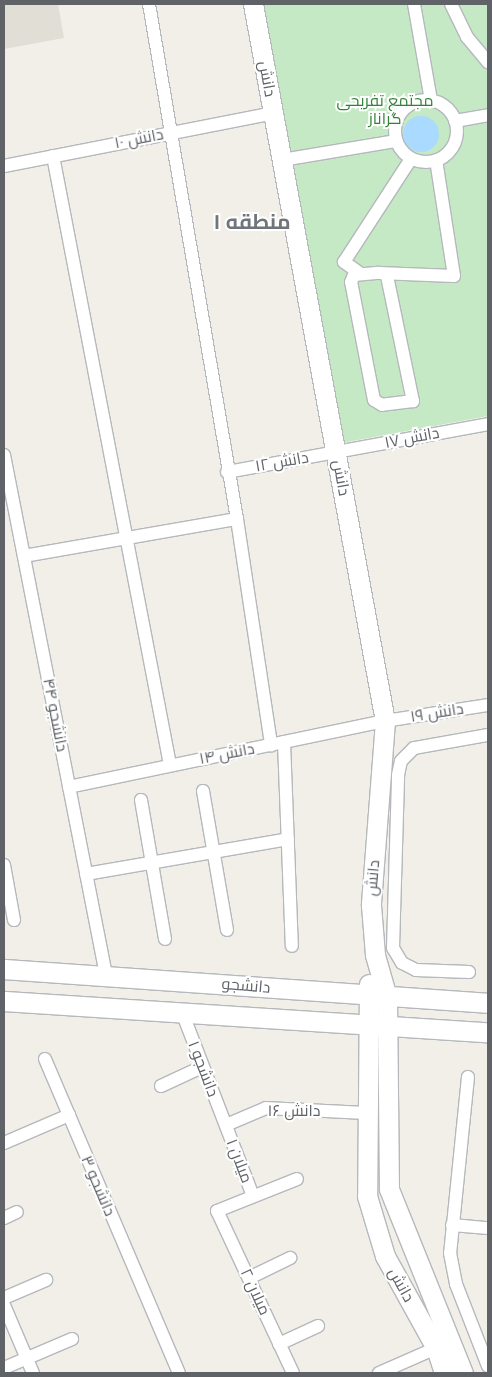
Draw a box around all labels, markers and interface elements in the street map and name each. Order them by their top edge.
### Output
street label: دانش [254,59,280,99]
park label: مجتمع تفریحی گراناز [336,91,434,129]
street label: دانش ۱۰ [113,125,165,153]
district label: منطقه ۱ [213,209,291,235]
street label: دانش ۱۷ [383,423,441,453]
street label: دانش ۱۲ [254,448,310,476]
street label: دانش [328,458,354,498]
street label: دانشجو ۴۴ [38,677,72,753]
street label: دانش ۱۹ [409,699,465,727]
street label: دانش ۱۴ [198,739,256,769]
street label: دانش [362,859,384,897]
street label: دانشجو [221,974,271,998]
street label: دانشجو ۱ [184,1038,222,1100]
street label: دانش ۱۶ [267,1101,321,1121]
street label: میلان ۱ [222,1136,256,1186]
street label: دانشجو ۳ [77,1153,119,1219]
street label: دانش [384,1264,418,1306]
street label: میلان ۲ [236,1266,274,1318]

